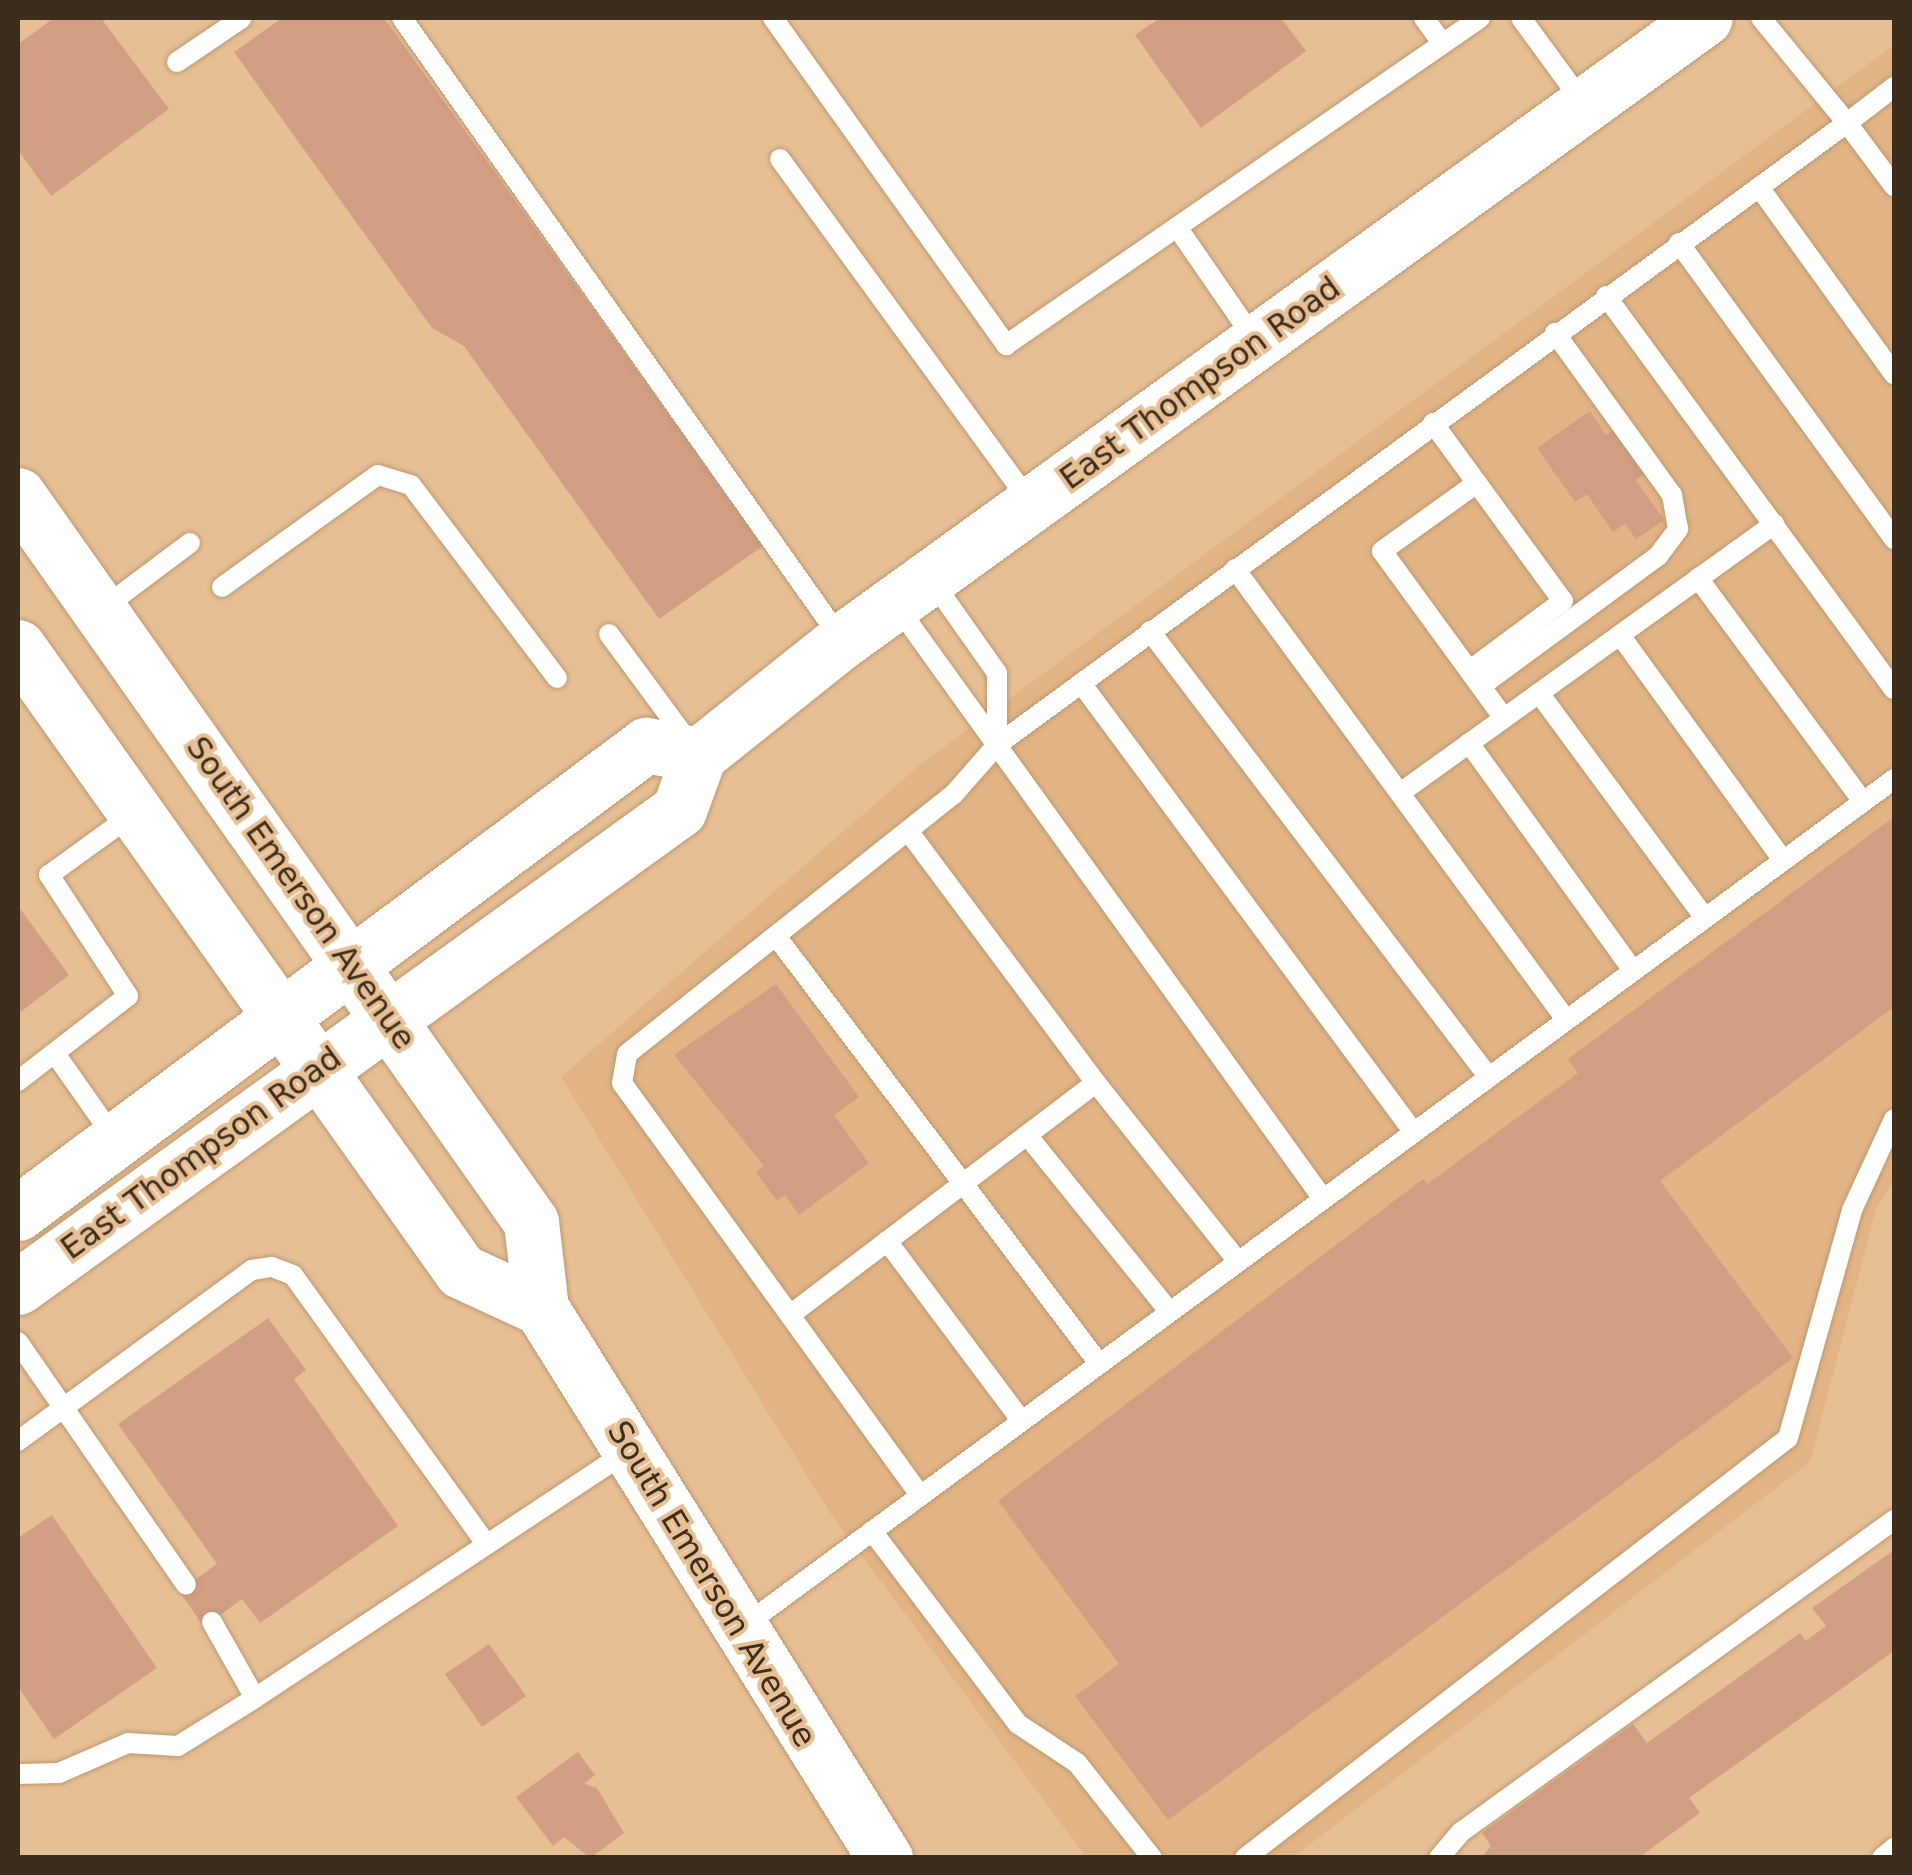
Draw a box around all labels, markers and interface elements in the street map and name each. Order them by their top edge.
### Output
street label: East Thompson Road [1052,268,1348,498]
street label: South Emerson Avenue [178,729,424,1057]
street label: East Thompson Road [53,1038,349,1268]
street label: South Emerson Avenue [599,1414,825,1754]

